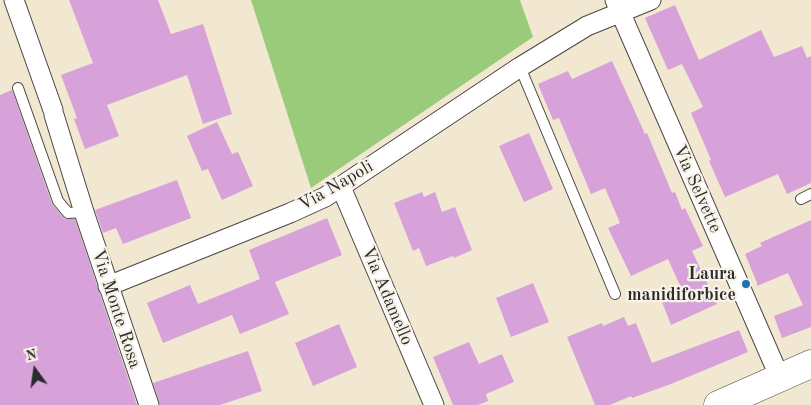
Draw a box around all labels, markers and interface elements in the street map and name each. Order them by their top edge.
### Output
street label: Via Selvette [668,142,726,236]
street label: Via Napoli [295,156,377,216]
street label: Via Adamello [357,243,417,349]
street label: Via Monte Rosa [87,247,145,371]
place label: Laura manidiforbice [627,263,736,306]
marker: Laura manidiforbice [740,278,752,290]
north arrow [10,345,60,395]
text: N [24,347,38,364]

